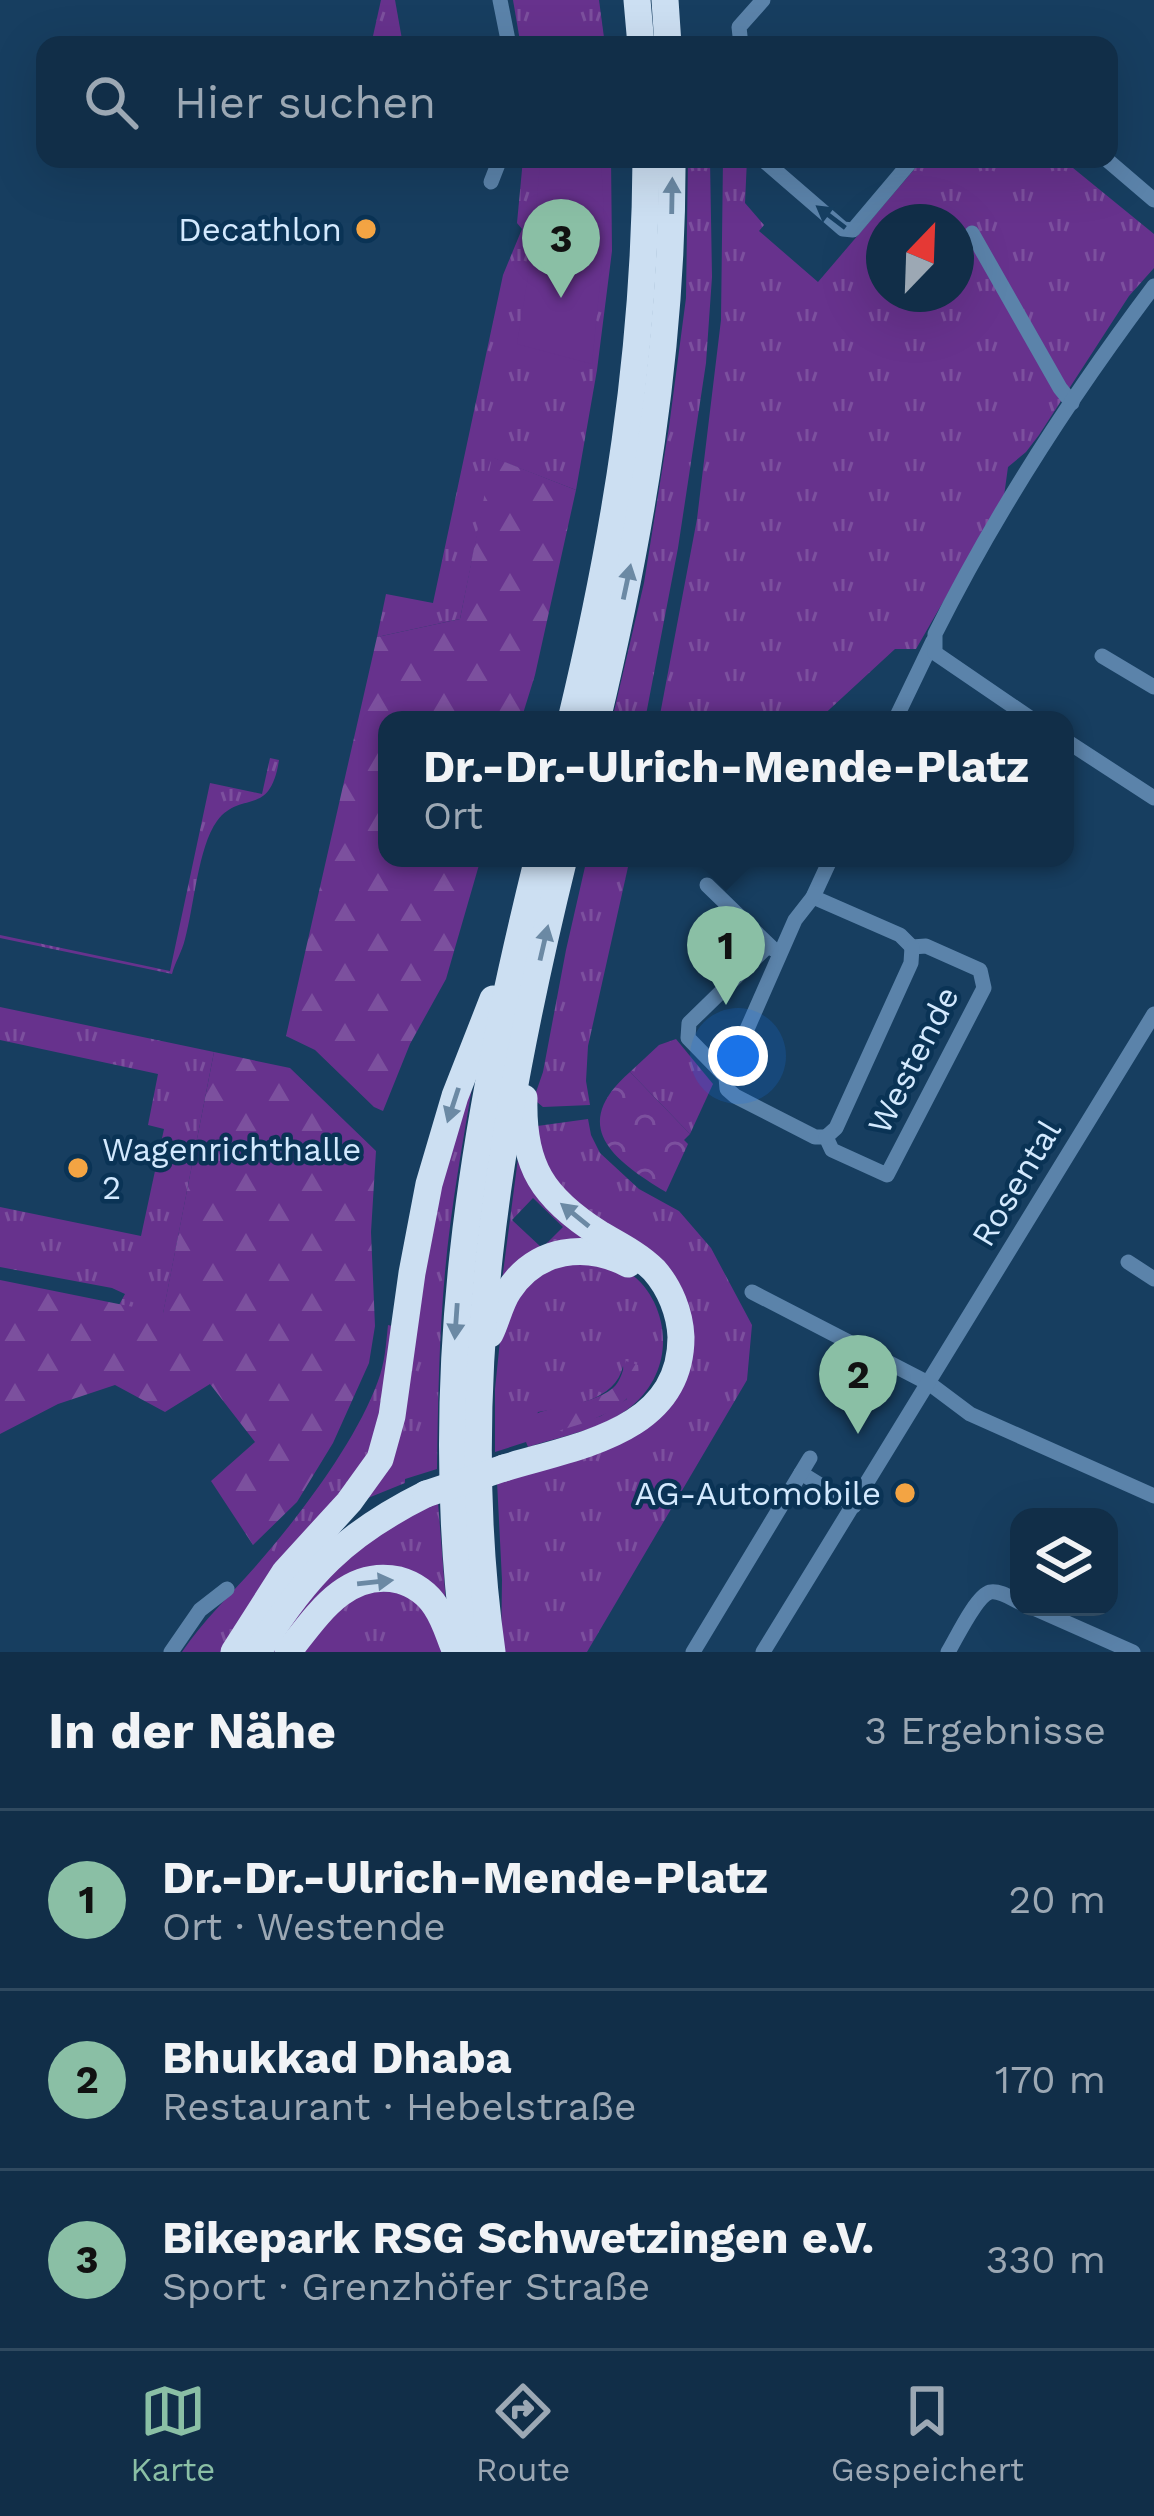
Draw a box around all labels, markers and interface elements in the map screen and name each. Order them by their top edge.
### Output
search box [36,36,1118,168]
icon: search [78,69,144,135]
text: Hier suchen [174,76,436,129]
one-way arrow [662,176,681,214]
pin: 3 [522,199,600,298]
north arrow [866,204,974,312]
one-way arrow [815,206,846,230]
place label: Decathlon [178,210,342,249]
marker: Decathlon [353,216,379,242]
one-way arrow [619,563,638,601]
popup [378,711,1074,867]
text: Dr.-Dr.-Ulrich-Mende-Platz [423,740,1029,793]
text: Ort [423,793,483,838]
pin: 1 [687,906,765,1005]
one-way arrow [536,923,555,961]
street label: Westende [859,980,967,1140]
your location [708,1026,768,1086]
one-way arrow [443,1087,461,1123]
street label: Rosental [963,1113,1069,1253]
place label: Wagenrichthalle 2 [102,1130,361,1207]
marker: Wagenrichthalle 2 [65,1155,91,1181]
one-way arrow [559,1203,590,1228]
one-way arrow [446,1303,465,1340]
pin: 2 [819,1335,897,1434]
place label: AG-Automobile [635,1474,881,1513]
marker: AG-Automobile [892,1480,918,1506]
map controls [1010,1508,1118,1616]
button: layers [1010,1508,1118,1616]
one-way arrow [356,1572,394,1591]
text: In der Nähe [48,1701,336,1760]
text: 3 Ergebnisse [864,1708,1106,1753]
text: Dr.-Dr.-Ulrich-Mende-Platz [162,1851,768,1904]
text: 1 [79,1877,95,1922]
text: 20 m [1009,1877,1106,1922]
text: Ort · Westende [162,1904,446,1949]
text: Bhukkad Dhaba [162,2031,512,2084]
text: 2 [75,2057,99,2102]
text: 170 m [995,2057,1106,2102]
text: Restaurant · Hebelstraße [162,2084,636,2129]
text: Bikepark RSG Schwetzingen e.V. [162,2211,874,2264]
text: 3 [75,2237,99,2282]
text: 330 m [986,2237,1106,2282]
text: Sport · Grenzhöfer Straße [162,2264,650,2309]
tab: Karte [130,2378,215,2489]
tab: Route [476,2378,570,2489]
tab: Gespeichert [831,2378,1024,2489]

